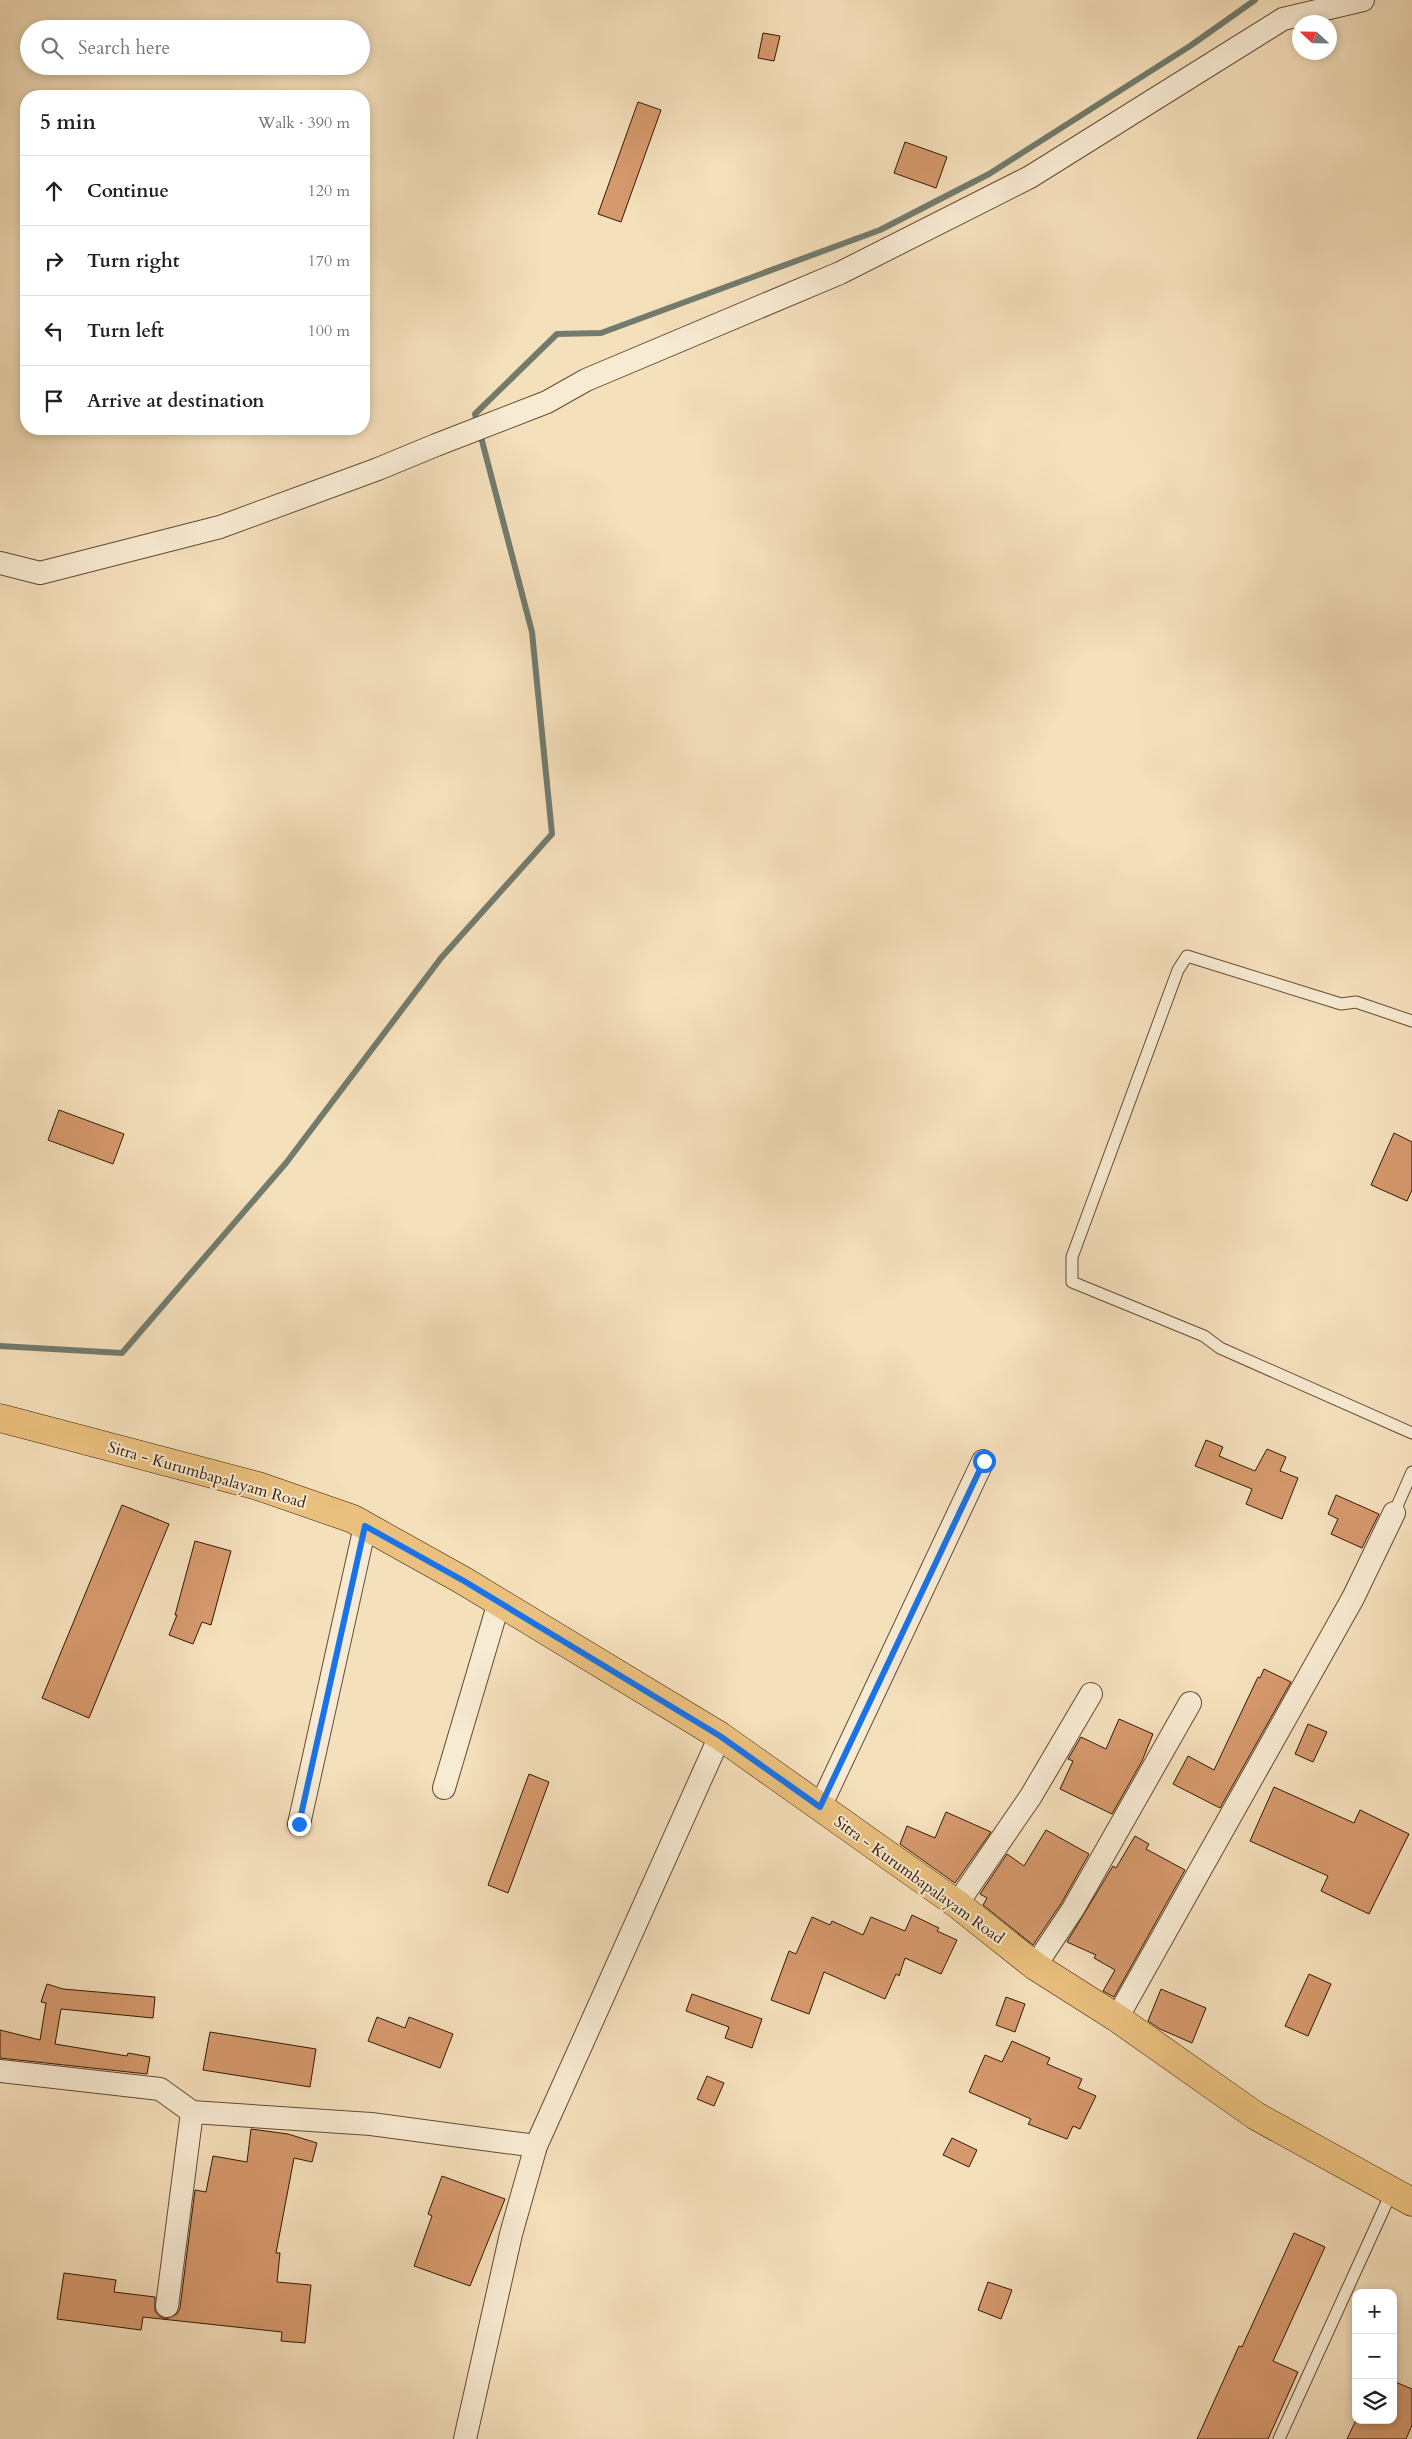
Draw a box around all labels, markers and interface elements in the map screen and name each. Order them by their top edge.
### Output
north arrow [1292,15,1337,60]
search box [20,20,370,75]
icon: search [38,34,66,62]
text: Search here [78,35,170,61]
text: 5 min [40,108,96,137]
text: Walk · 390 m [258,112,350,134]
icon: ahead [40,177,68,205]
text: Continue [87,178,169,204]
text: 120 m [308,180,350,202]
icon: right [40,247,68,275]
text: Turn right [87,248,179,274]
text: 170 m [308,250,350,272]
icon: left [40,317,68,345]
text: Turn left [87,318,164,344]
text: 100 m [308,320,350,342]
icon: arrive [40,387,68,415]
text: Arrive at destination [87,388,264,414]
street label: Sitra - Kurumbapalayam Road [105,1436,309,1514]
route start [973,1450,996,1473]
street label: Sitra - Kurumbapalayam Road [830,1811,1009,1949]
route end [288,1813,311,1836]
map controls [1352,2289,1397,2424]
button: + [1352,2289,1397,2334]
button: − [1352,2334,1397,2379]
button: layers [1352,2379,1397,2424]

